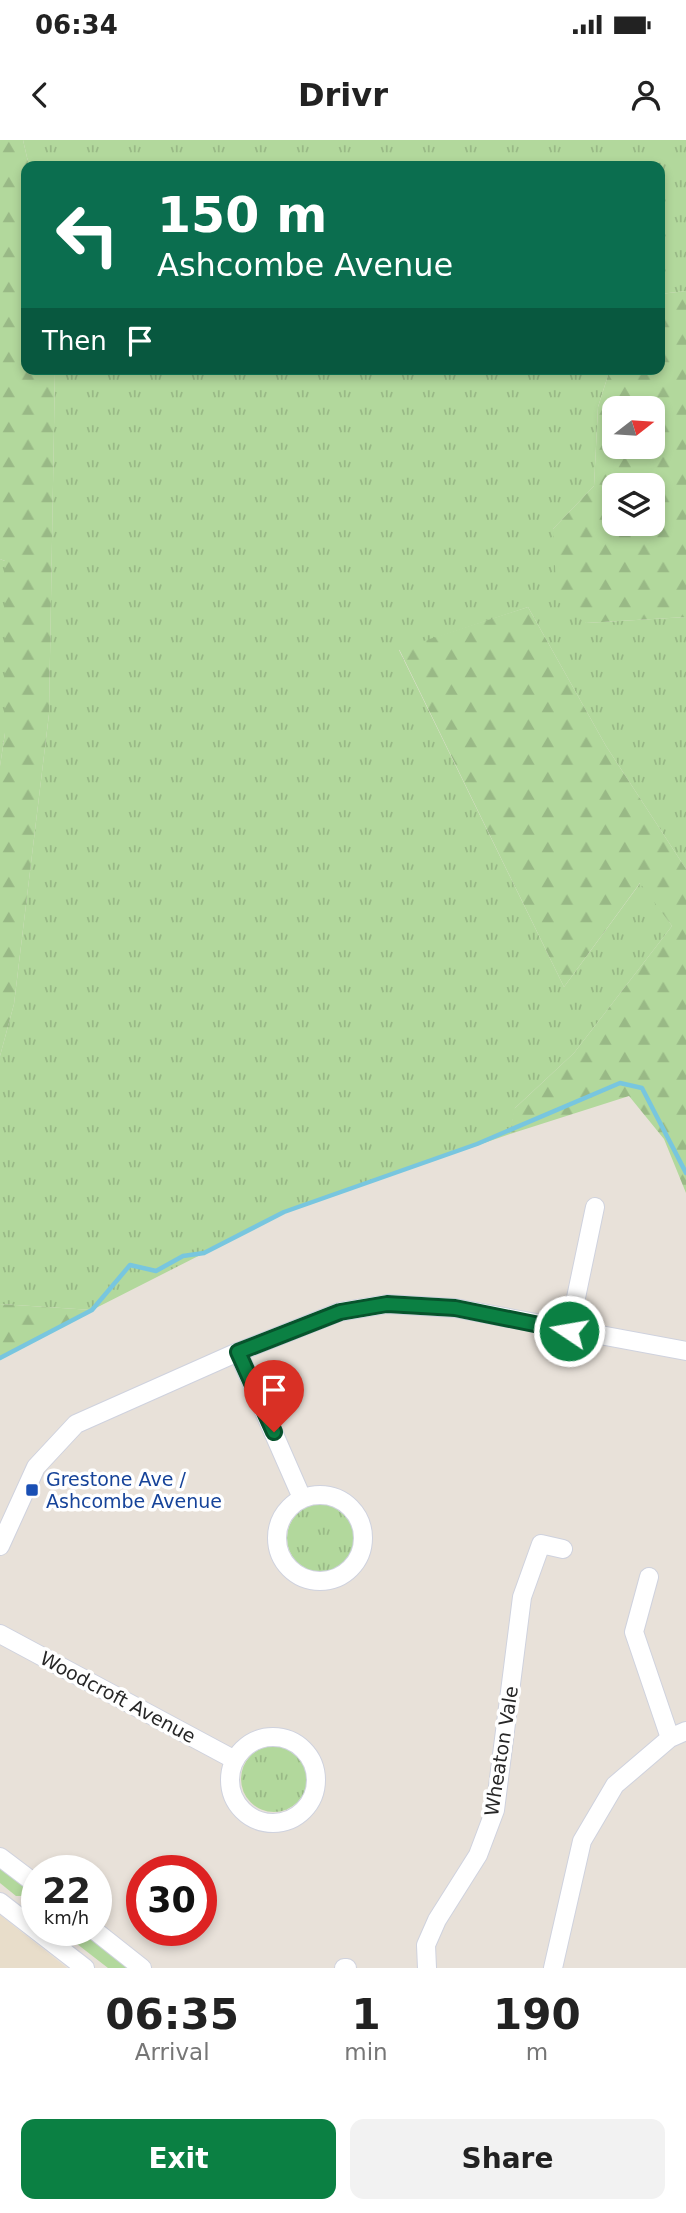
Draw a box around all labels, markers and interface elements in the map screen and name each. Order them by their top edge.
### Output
text: 06:34 [35,10,118,40]
icon: back [21,76,59,114]
text: Drivr [298,76,388,114]
icon: person [627,76,665,114]
text: 150 m [157,187,327,244]
icon: left [42,189,133,280]
text: Ashcombe Avenue [157,246,453,284]
icon: arrive [121,322,159,360]
text: Then [42,326,107,356]
north arrow [602,396,665,458]
map controls [602,396,665,536]
button: layers [602,473,665,536]
position arrow [532,1294,606,1368]
pin [244,1360,304,1432]
icon: arrive [255,1371,293,1409]
place label: Grestone Ave / Ashcombe Avenue [46,1468,222,1512]
marker: Grestone Ave / Ashcombe Avenue [24,1482,40,1498]
street label: Woodcroft Avenue [37,1647,199,1747]
street label: Wheaton Vale [480,1684,522,1818]
speed limit sign: 30 [126,1855,217,1946]
text: 22 [42,1871,91,1911]
text: km/h [44,1907,89,1928]
text: 06:35 [105,1990,239,2039]
text: 1 [351,1990,381,2039]
text: 190 [493,1990,581,2039]
text: Arrival [135,2039,210,2065]
text: min [344,2039,388,2065]
text: m [526,2039,548,2065]
button: Exit [21,2119,336,2199]
button: Share [350,2119,665,2199]

